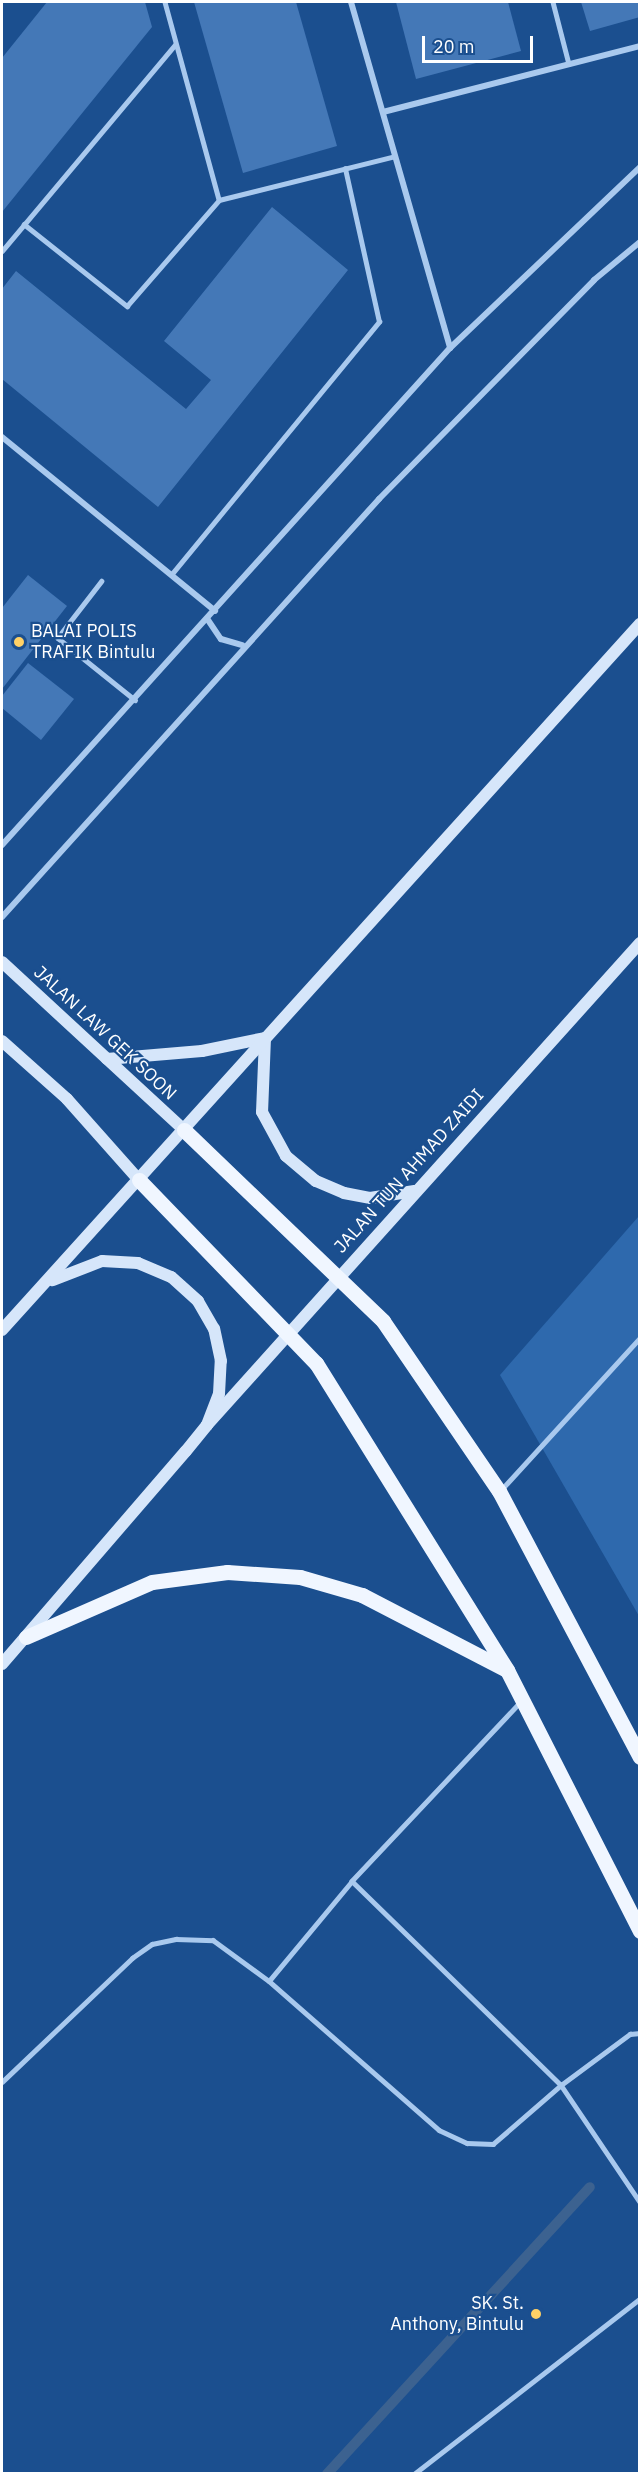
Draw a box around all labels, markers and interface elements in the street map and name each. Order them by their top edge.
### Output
scale bar [425,24,536,62]
text: 20 m [433,35,475,58]
place label: BALAI POLIS TRAFIK Bintulu [31,621,155,664]
marker: BALAI POLIS TRAFIK Bintulu [12,635,26,649]
street label: JALAN LAW GEK SOON [29,961,181,1105]
street label: JALAN TUN AHMAD ZAIDI [330,1085,488,1257]
place label: SK. St. Anthony, Bintulu [390,2293,524,2336]
marker: SK. St. Anthony, Bintulu [529,2307,543,2321]

